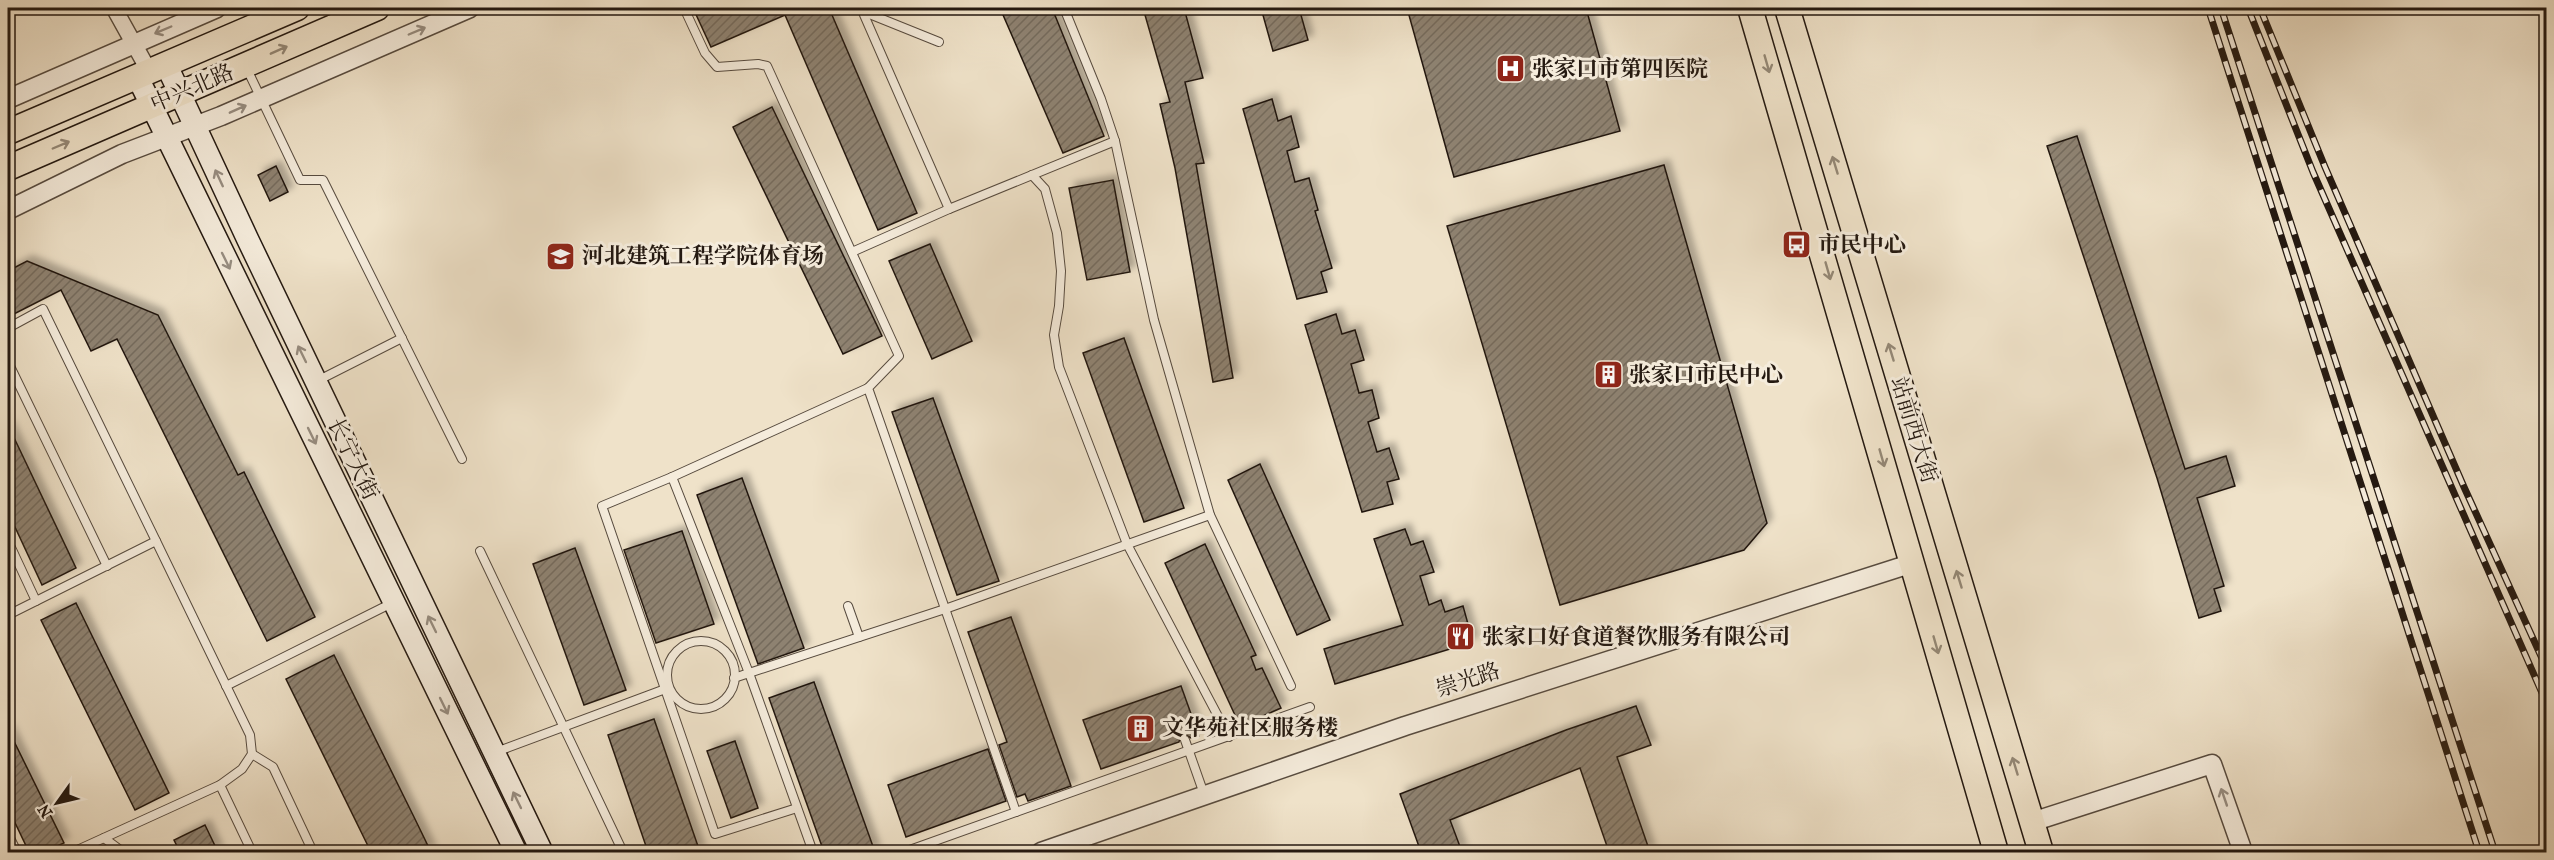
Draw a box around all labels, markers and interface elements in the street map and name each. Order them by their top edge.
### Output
one-way arrow [154,25,173,36]
one-way arrow [407,25,426,36]
one-way arrow [269,44,287,55]
hospital icon: 张家口市第四医院 [1495,53,1527,85]
one-way arrow [1762,54,1773,73]
place label: 张家口市第四医院 [1532,56,1708,82]
street label: 中兴北路 [146,59,238,117]
one-way arrow [229,103,247,114]
one-way arrow [52,138,70,150]
one-way arrow [1829,156,1840,175]
one-way arrow [212,169,224,187]
bus stop icon: 市民中心 [1781,229,1813,261]
place label: 市民中心 [1818,232,1906,258]
school or university icon: 河北建筑工程学院体育场 [545,240,577,272]
place label: 河北建筑工程学院体育场 [582,243,824,269]
one-way arrow [221,252,232,270]
one-way arrow [1823,261,1834,280]
one-way arrow [1885,343,1896,362]
one-way arrow [296,345,308,363]
building icon: 张家口市民中心 [1592,359,1624,391]
place label: 张家口市民中心 [1629,362,1783,388]
street label: 站前西大街 [1885,374,1943,486]
street label: 长宁大街 [322,414,384,504]
one-way arrow [306,427,318,445]
one-way arrow [1877,448,1888,467]
one-way arrow [1953,570,1964,589]
one-way arrow [426,616,438,634]
restaurant icon: 张家口好食道餐饮服务有限公司 [1445,621,1477,653]
place label: 张家口好食道餐饮服务有限公司 [1482,624,1790,650]
one-way arrow [1931,636,1943,655]
street label: 崇光路 [1433,657,1503,703]
one-way arrow [438,696,450,714]
building icon: 文华苑社区服务楼 [1125,712,1157,744]
place label: 文华苑社区服务楼 [1162,715,1338,741]
one-way arrow [2009,757,2020,776]
north arrow [27,773,87,833]
one-way arrow [2218,788,2229,807]
one-way arrow [510,791,522,809]
text: N [33,800,56,821]

